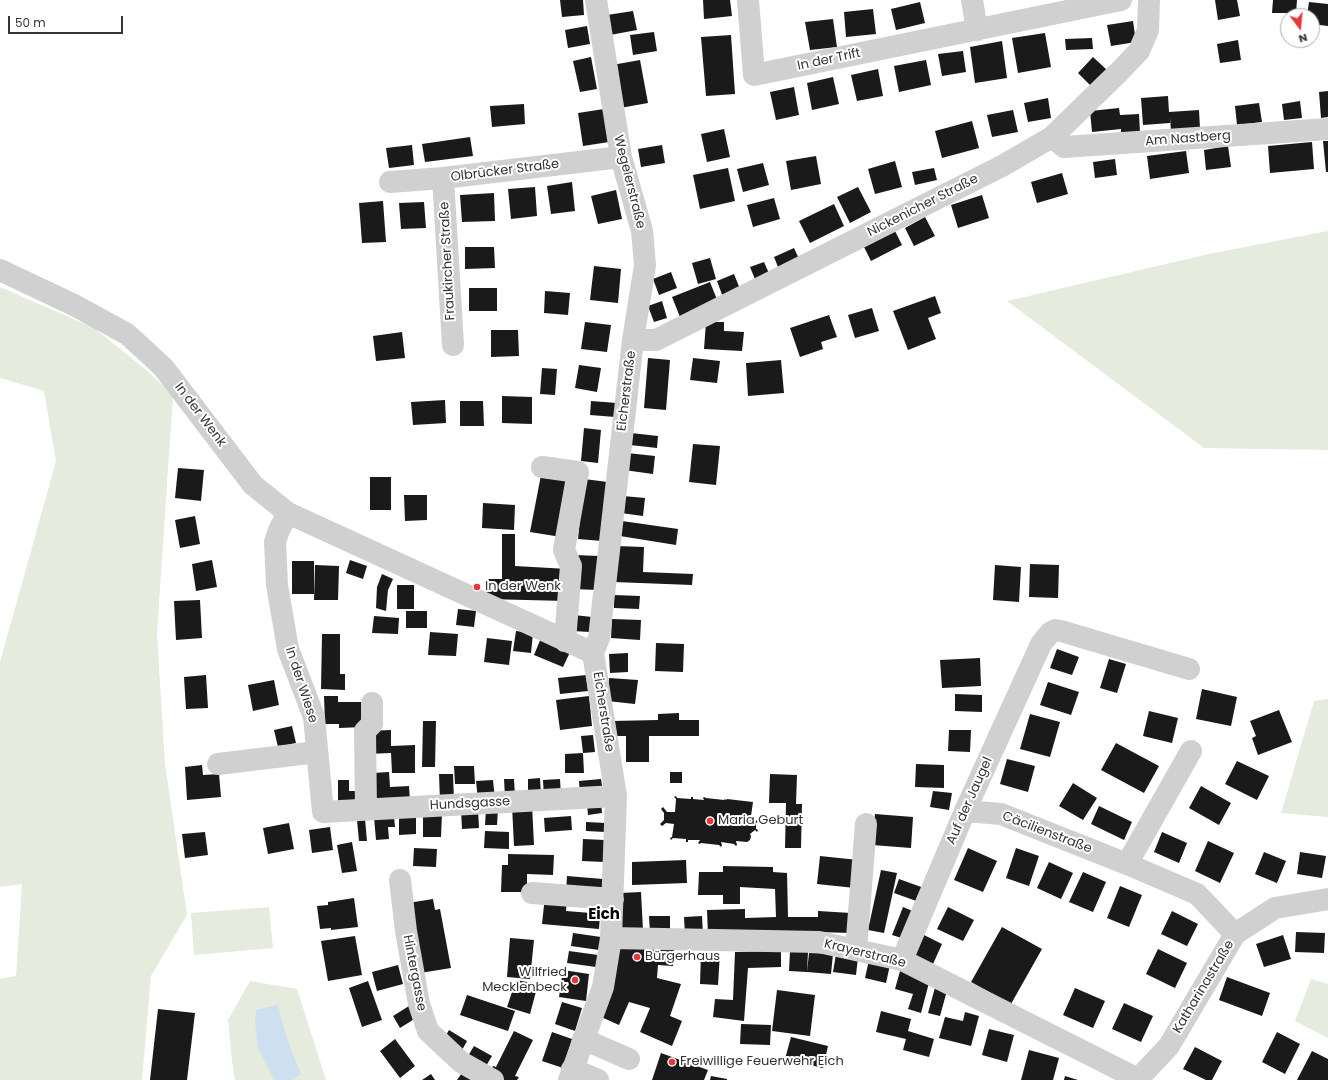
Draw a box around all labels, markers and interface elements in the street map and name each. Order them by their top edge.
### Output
scale bar [10,8,125,34]
north arrow [1280,8,1320,48]
text: 50 m [15,14,46,31]
text: N [1297,30,1309,47]
street label: In der Trift [796,46,862,74]
street label: Am Nastberg [1145,128,1231,150]
street label: Wegelerstraße [610,134,648,230]
street label: Olbrücker Straße [450,157,560,185]
street label: Nickenicher Straße [865,171,981,241]
street label: Fraukircher Straße [437,201,459,321]
street label: Eicherstraße [614,350,640,432]
street label: In der Wenk [171,380,229,450]
place label: In der Wenk [485,579,561,595]
marker: In der Wenk [472,582,482,592]
street label: In der Wiese [281,645,321,725]
street label: Eicherstraße [589,671,617,753]
street label: Auf der Jaugel [944,755,996,847]
street label: Hundsgasse [429,794,511,814]
street label: Cäcilienstraße [1000,809,1094,857]
place label: Maria Geburt [718,813,803,829]
marker: Maria Geburt [705,816,715,826]
district label: Eich [588,906,620,924]
street label: Hintergasse [399,934,429,1012]
street label: Krayerstraße [822,936,908,972]
street label: Katharinastraße [1170,938,1238,1036]
place label: Bürgerhaus [645,949,720,965]
marker: Bürgerhaus [632,952,642,962]
place label: Wilfried Mecklenbeck [482,965,567,996]
marker: Wilfried Mecklenbeck [570,975,580,985]
place label: Freiwillige Feuerwehr Eich [680,1054,844,1070]
marker: Freiwillige Feuerwehr Eich [667,1057,677,1067]

